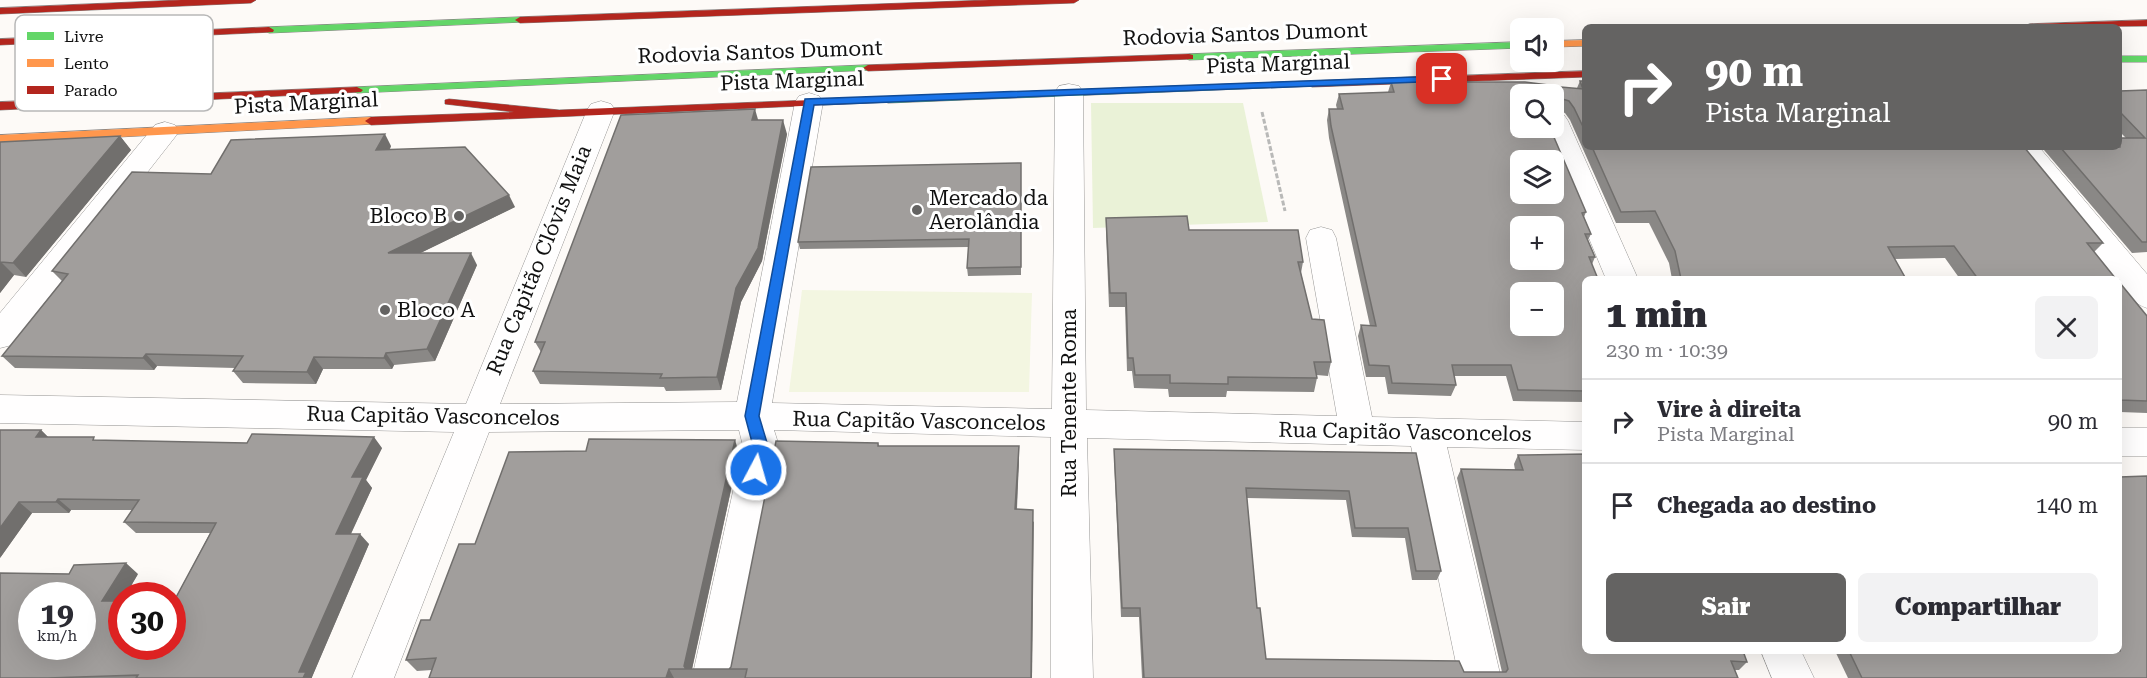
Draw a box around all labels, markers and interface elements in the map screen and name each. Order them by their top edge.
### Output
legend [15,15,213,111]
street label: Rodovia Santos Dumont [1122,18,1368,50]
map controls [1510,18,1564,336]
button: sound [1510,18,1564,72]
text: Livre [64,27,104,46]
street label: Rodovia Santos Dumont [637,36,883,68]
text: 90 m [1705,47,1803,96]
icon: right [1606,48,1684,126]
street label: Pista Marginal [1205,49,1351,79]
pin [1416,53,1467,104]
text: Lento [64,54,109,73]
icon: arrive [1425,62,1458,95]
street label: Pista Marginal [719,66,865,96]
text: Parado [64,81,118,100]
button: search [1510,84,1564,138]
street label: Pista Marginal [233,87,379,119]
text: Pista Marginal [1705,97,1891,129]
street label: Rua Capitão Clóvis Maia [482,141,596,378]
button: layers [1510,150,1564,204]
place label: Mercado da Aerolândia [929,186,1049,234]
marker: Mercado da Aerolândia [910,203,924,217]
place label: Bloco B [370,204,447,228]
marker: Bloco B [452,209,466,223]
button: + [1510,216,1564,270]
button: − [1510,282,1564,336]
text: 1 min [1606,294,1707,336]
button: close [2035,296,2098,359]
place label: Bloco A [397,298,475,322]
marker: Bloco A [378,303,392,317]
street label: Rua Tenente Roma [1057,308,1081,497]
text: 230 m · 10:39 [1606,338,1728,362]
text: Vire à direita [1657,397,1801,422]
street label: Rua Capitão Vasconcelos [306,402,560,430]
icon: right [1606,405,1639,438]
street label: Rua Capitão Vasconcelos [792,407,1046,435]
text: 90 m [2048,409,2098,434]
street label: Rua Capitão Vasconcelos [1278,418,1532,446]
text: Pista Marginal [1657,422,1794,446]
position arrow [724,438,788,502]
icon: arrive [1606,489,1639,522]
text: Chegada ao destino [1657,493,1876,518]
text: 140 m [2035,493,2098,518]
button: Sair [1606,573,1846,642]
button: Compartilhar [1858,573,2098,642]
speed limit sign: 30 [108,582,186,660]
text: 19 [40,596,74,631]
text: km/h [37,627,77,645]

